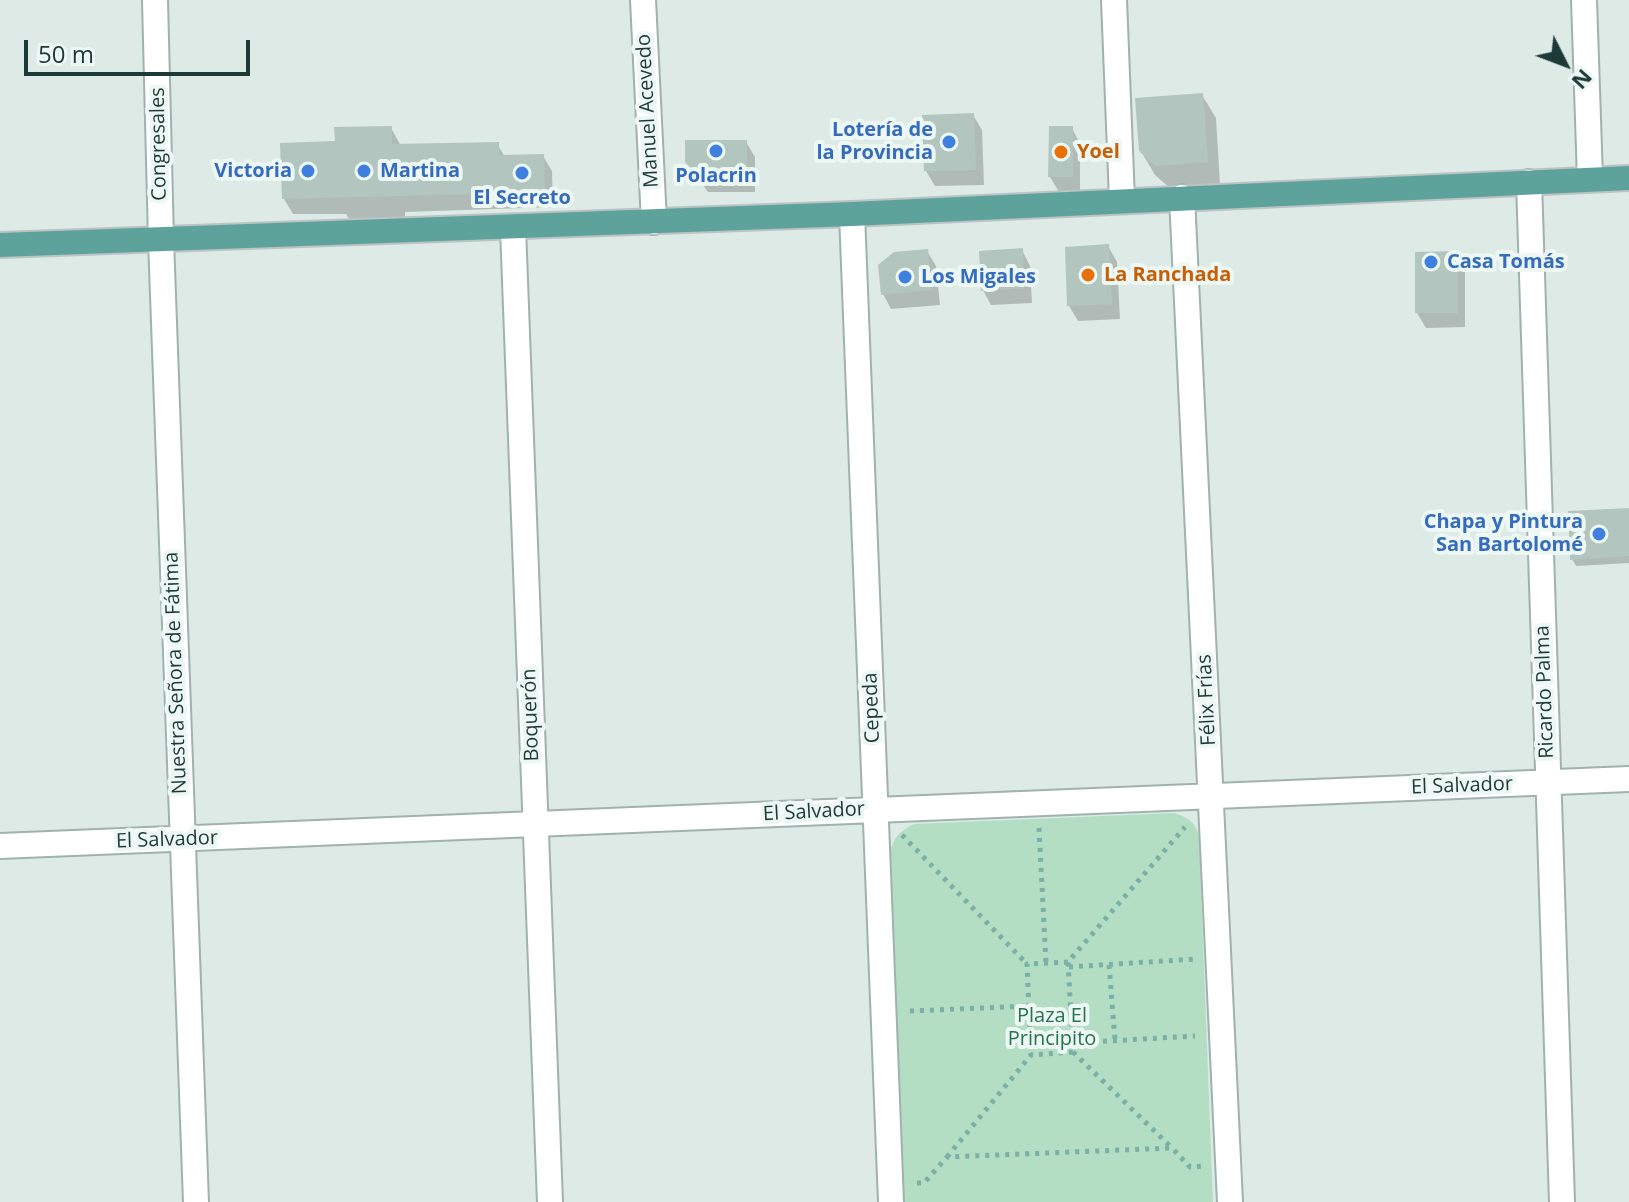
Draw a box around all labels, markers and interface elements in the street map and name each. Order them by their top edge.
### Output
scale bar [28,24,254,74]
north arrow [1525,24,1605,104]
street label: Manuel Acevedo [632,33,664,189]
text: 50 m [38,37,94,70]
text: N [1566,63,1600,97]
street label: Congresales [146,87,172,201]
place label: Lotería de la Provincia [817,118,933,165]
marker: Lotería de la Provincia [940,133,958,151]
place label: Yoel [1077,140,1120,164]
marker: Polacrin [707,142,725,160]
marker: Yoel [1052,143,1070,161]
place label: Victoria [214,159,292,183]
place label: Martina [380,159,460,183]
marker: Victoria [299,162,317,180]
marker: Martina [355,162,373,180]
marker: El Secreto [513,164,531,182]
place label: Polacrin [675,164,757,188]
place label: El Secreto [473,186,571,210]
place label: Casa Tomás [1447,250,1565,274]
marker: Casa Tomás [1422,253,1440,271]
place label: La Ranchada [1104,263,1231,287]
place label: Los Migales [921,265,1036,289]
marker: La Ranchada [1079,266,1097,284]
marker: Los Migales [896,268,914,286]
place label: Chapa y Pintura San Bartolomé [1424,510,1583,557]
marker: Chapa y Pintura San Bartolomé [1590,525,1608,543]
street label: Nuestra Señora de Fátima [160,551,192,795]
street label: Ricardo Palma [1531,625,1559,759]
street label: Félix Frías [1193,654,1221,746]
street label: Boquerón [517,668,545,762]
street label: Cepeda [859,672,885,744]
street label: El Salvador [1411,772,1513,800]
street label: El Salvador [762,797,866,827]
street label: El Salvador [116,826,218,854]
park label: Plaza El Principito [1008,1004,1096,1051]

